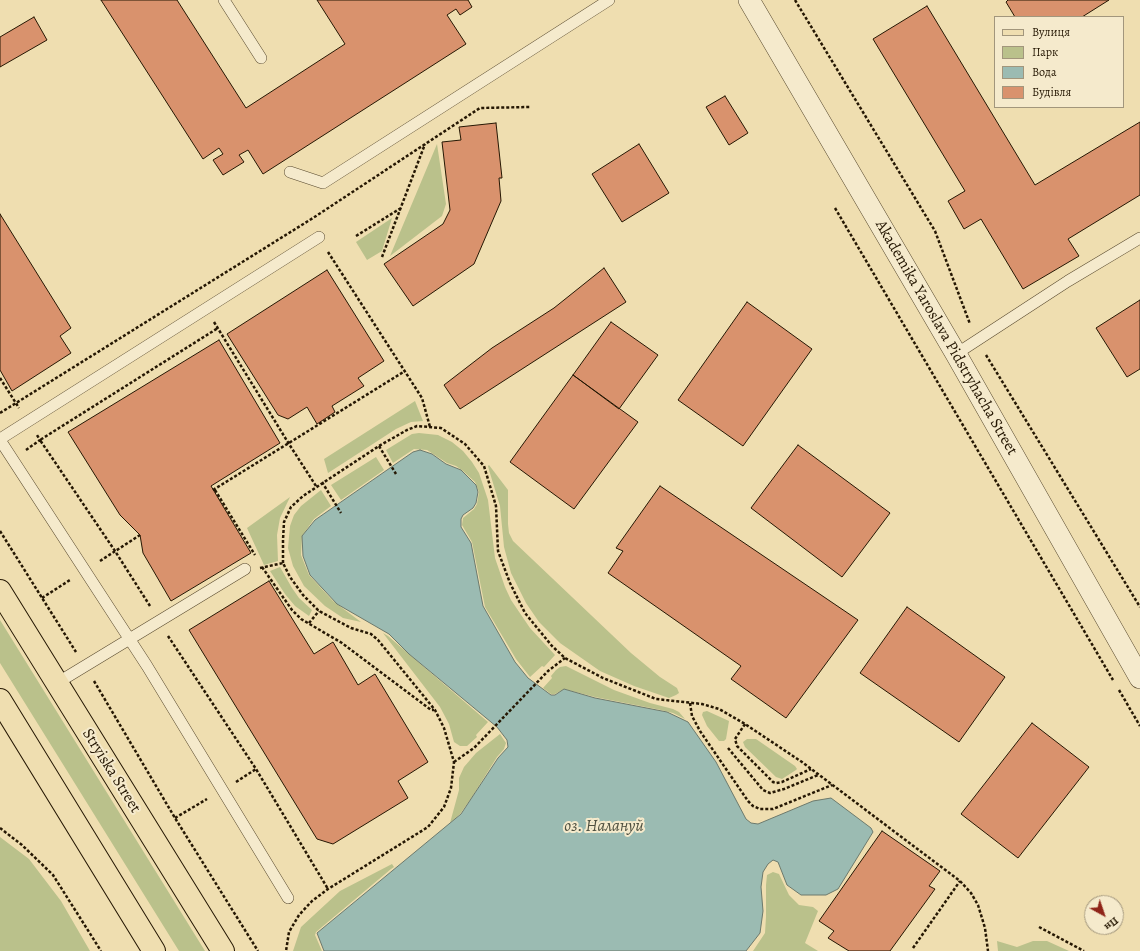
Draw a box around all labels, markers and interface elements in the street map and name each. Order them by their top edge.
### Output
legend [994,16,1124,108]
text: Вулиця [1032,24,1070,40]
text: Парк [1032,44,1058,60]
text: Вода [1032,64,1057,80]
text: Будівля [1032,84,1071,100]
street label: Akademika Yaroslava Pidstryhacha Street [871,217,1021,459]
street label: Stryiska Street [77,725,145,817]
water label: оз. Налануй [564,817,644,837]
north arrow [1084,895,1124,935]
text: Пн [1101,913,1122,934]

